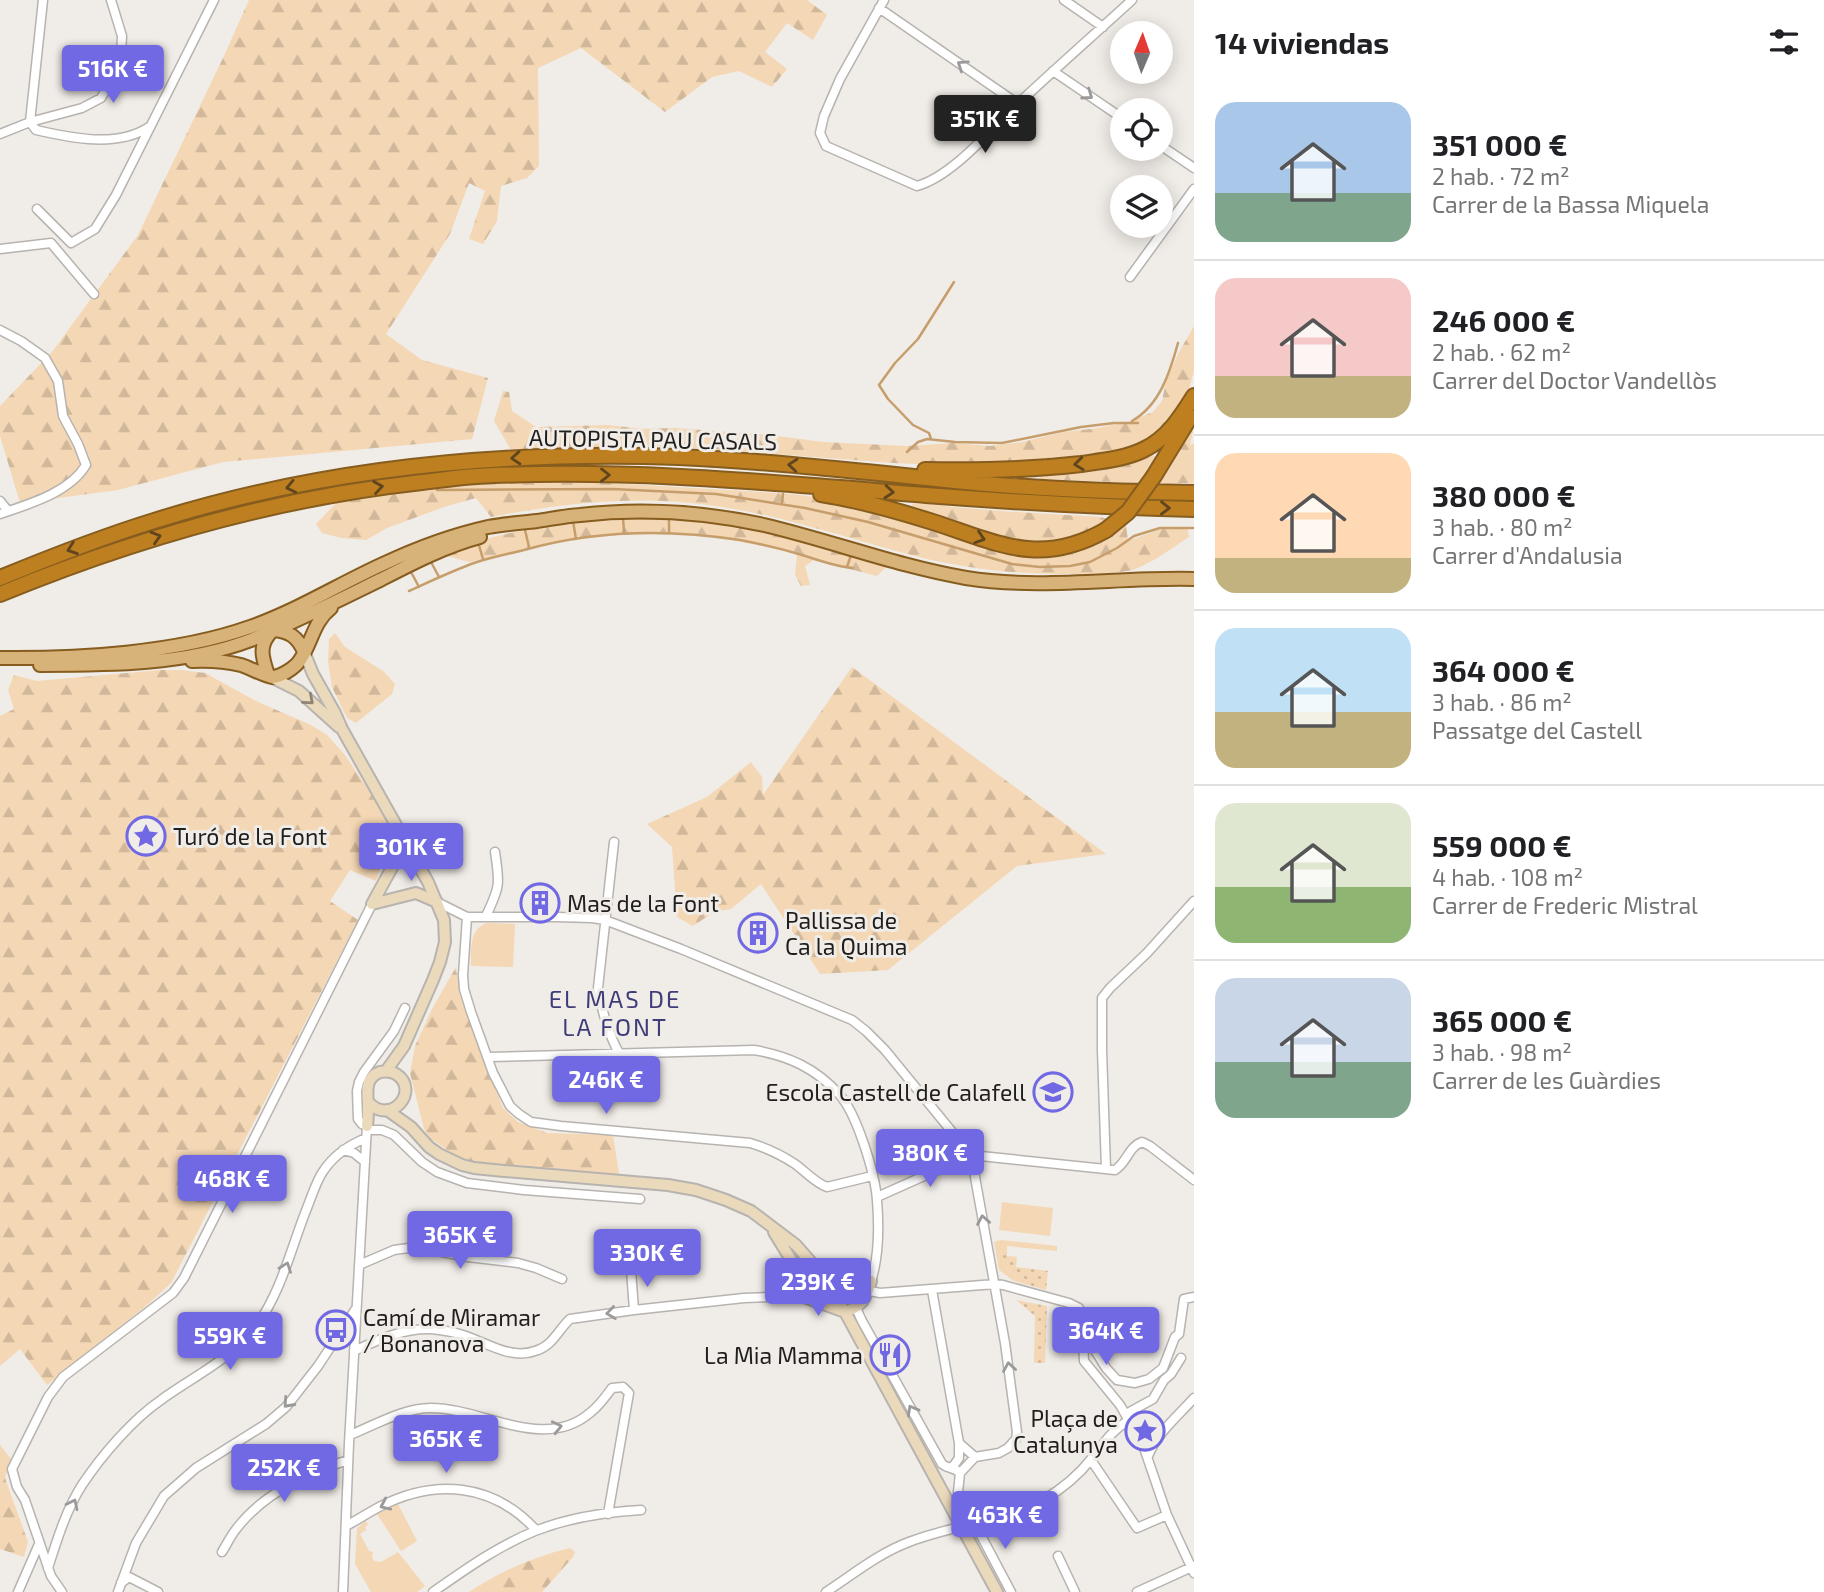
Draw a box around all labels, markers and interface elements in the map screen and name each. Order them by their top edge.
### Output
north arrow [1110,21,1172,84]
map controls [1110,21,1173,238]
icon: filters [1765,23,1803,61]
text: 14 viviendas [1215,24,1389,60]
pin: 516K € [56,46,170,105]
text: 516K € [78,54,148,82]
one-way arrow [957,61,970,73]
one-way arrow [1080,87,1093,99]
pin: 351K € [928,96,1042,155]
button: locate [1110,98,1173,161]
text: 351K € [950,104,1020,132]
text: 351 000 € [1432,126,1568,162]
icon: home [1271,130,1355,214]
text: 2 hab. · 72 m² [1432,162,1570,190]
button: layers [1110,175,1173,238]
text: Carrer de la Bassa Miquela [1432,190,1709,218]
text: 246 000 € [1432,302,1575,338]
icon: home [1271,306,1355,390]
text: 2 hab. · 62 m² [1432,338,1571,366]
text: Carrer del Doctor Vandellòs [1432,366,1717,394]
street label: AUTOPISTA PAU CASALS [529,423,777,455]
one-way arrow [511,450,522,465]
one-way arrow [1073,456,1085,471]
one-way arrow [787,458,798,473]
one-way arrow [600,467,610,483]
text: 380 000 € [1432,477,1576,513]
one-way arrow [285,478,297,493]
one-way arrow [372,480,384,495]
icon: home [1271,481,1355,565]
one-way arrow [884,484,895,499]
one-way arrow [1160,500,1171,516]
text: 3 hab. · 80 m² [1432,513,1573,541]
one-way arrow [150,530,162,545]
one-way arrow [973,530,985,544]
one-way arrow [67,541,79,555]
text: Carrer d'Andalusia [1432,541,1623,569]
text: 364 000 € [1432,652,1575,688]
icon: home [1271,656,1355,740]
text: 3 hab. · 86 m² [1432,688,1572,716]
one-way arrow [300,692,313,704]
text: Passatge del Castell [1432,716,1642,744]
place icon: Turó de la Font [125,815,167,857]
place label: Turó de la Font [173,822,327,850]
pin: 301K € [354,824,468,883]
text: 559 000 € [1432,827,1572,863]
icon: home [1271,831,1355,915]
text: 301K € [375,832,447,860]
text: 4 hab. · 108 m² [1432,863,1583,891]
building icon: Mas de la Font [519,882,561,924]
place label: Mas de la Font [567,889,719,917]
text: Carrer de Frederic Mistral [1432,891,1698,919]
place label: Pallissa de Ca la Quima [785,906,907,960]
building icon: Pallissa de Ca la Quima [737,912,779,954]
district label: EL MAS DE LA FONT [549,984,681,1041]
text: 365 000 € [1432,1002,1572,1038]
icon: home [1271,1006,1355,1090]
text: 3 hab. · 98 m² [1432,1038,1572,1066]
pin: 246K € [549,1056,663,1116]
text: 246K € [568,1065,644,1093]
text: Carrer de les Guàrdies [1432,1066,1661,1094]
school or university icon: Escola Castell de Calafell [1032,1071,1074,1113]
place label: Escola Castell de Calafell [766,1078,1026,1106]
pin: 380K € [873,1130,987,1189]
text: 380K € [892,1138,968,1166]
pin: 468K € [175,1156,289,1215]
text: 468K € [194,1164,270,1192]
pin: 365K € [403,1212,517,1271]
one-way arrow [976,1214,991,1226]
text: 365K € [423,1220,497,1248]
pin: 330K € [590,1230,704,1289]
text: 330K € [610,1238,684,1266]
pin: 239K € [761,1258,875,1318]
one-way arrow [277,1262,291,1274]
text: 239K € [781,1267,855,1295]
place label: Camí de Miramar / Bonanova [363,1303,540,1357]
one-way arrow [605,1305,617,1320]
pin: 364K € [1049,1308,1163,1367]
bus stop icon: Camí de Miramar / Bonanova [315,1309,357,1351]
pin: 559K € [173,1312,287,1372]
text: 364K € [1068,1316,1144,1344]
text: 559K € [193,1321,267,1349]
restaurant icon: La Mia Mamma [869,1334,911,1376]
place label: La Mia Mamma [704,1341,863,1369]
one-way arrow [1002,1361,1017,1373]
one-way arrow [284,1395,297,1408]
place label: Plaça de Catalunya [1013,1404,1118,1458]
one-way arrow [907,1405,920,1418]
place icon: Plaça de Catalunya [1124,1410,1166,1452]
pin: 365K € [389,1416,503,1475]
one-way arrow [551,1421,563,1435]
text: 365K € [409,1424,483,1452]
pin: 252K € [227,1444,341,1504]
text: 252K € [247,1453,321,1481]
pin: 463K € [948,1492,1062,1551]
one-way arrow [380,1497,392,1511]
one-way arrow [64,1499,78,1511]
text: 463K € [967,1500,1043,1528]

